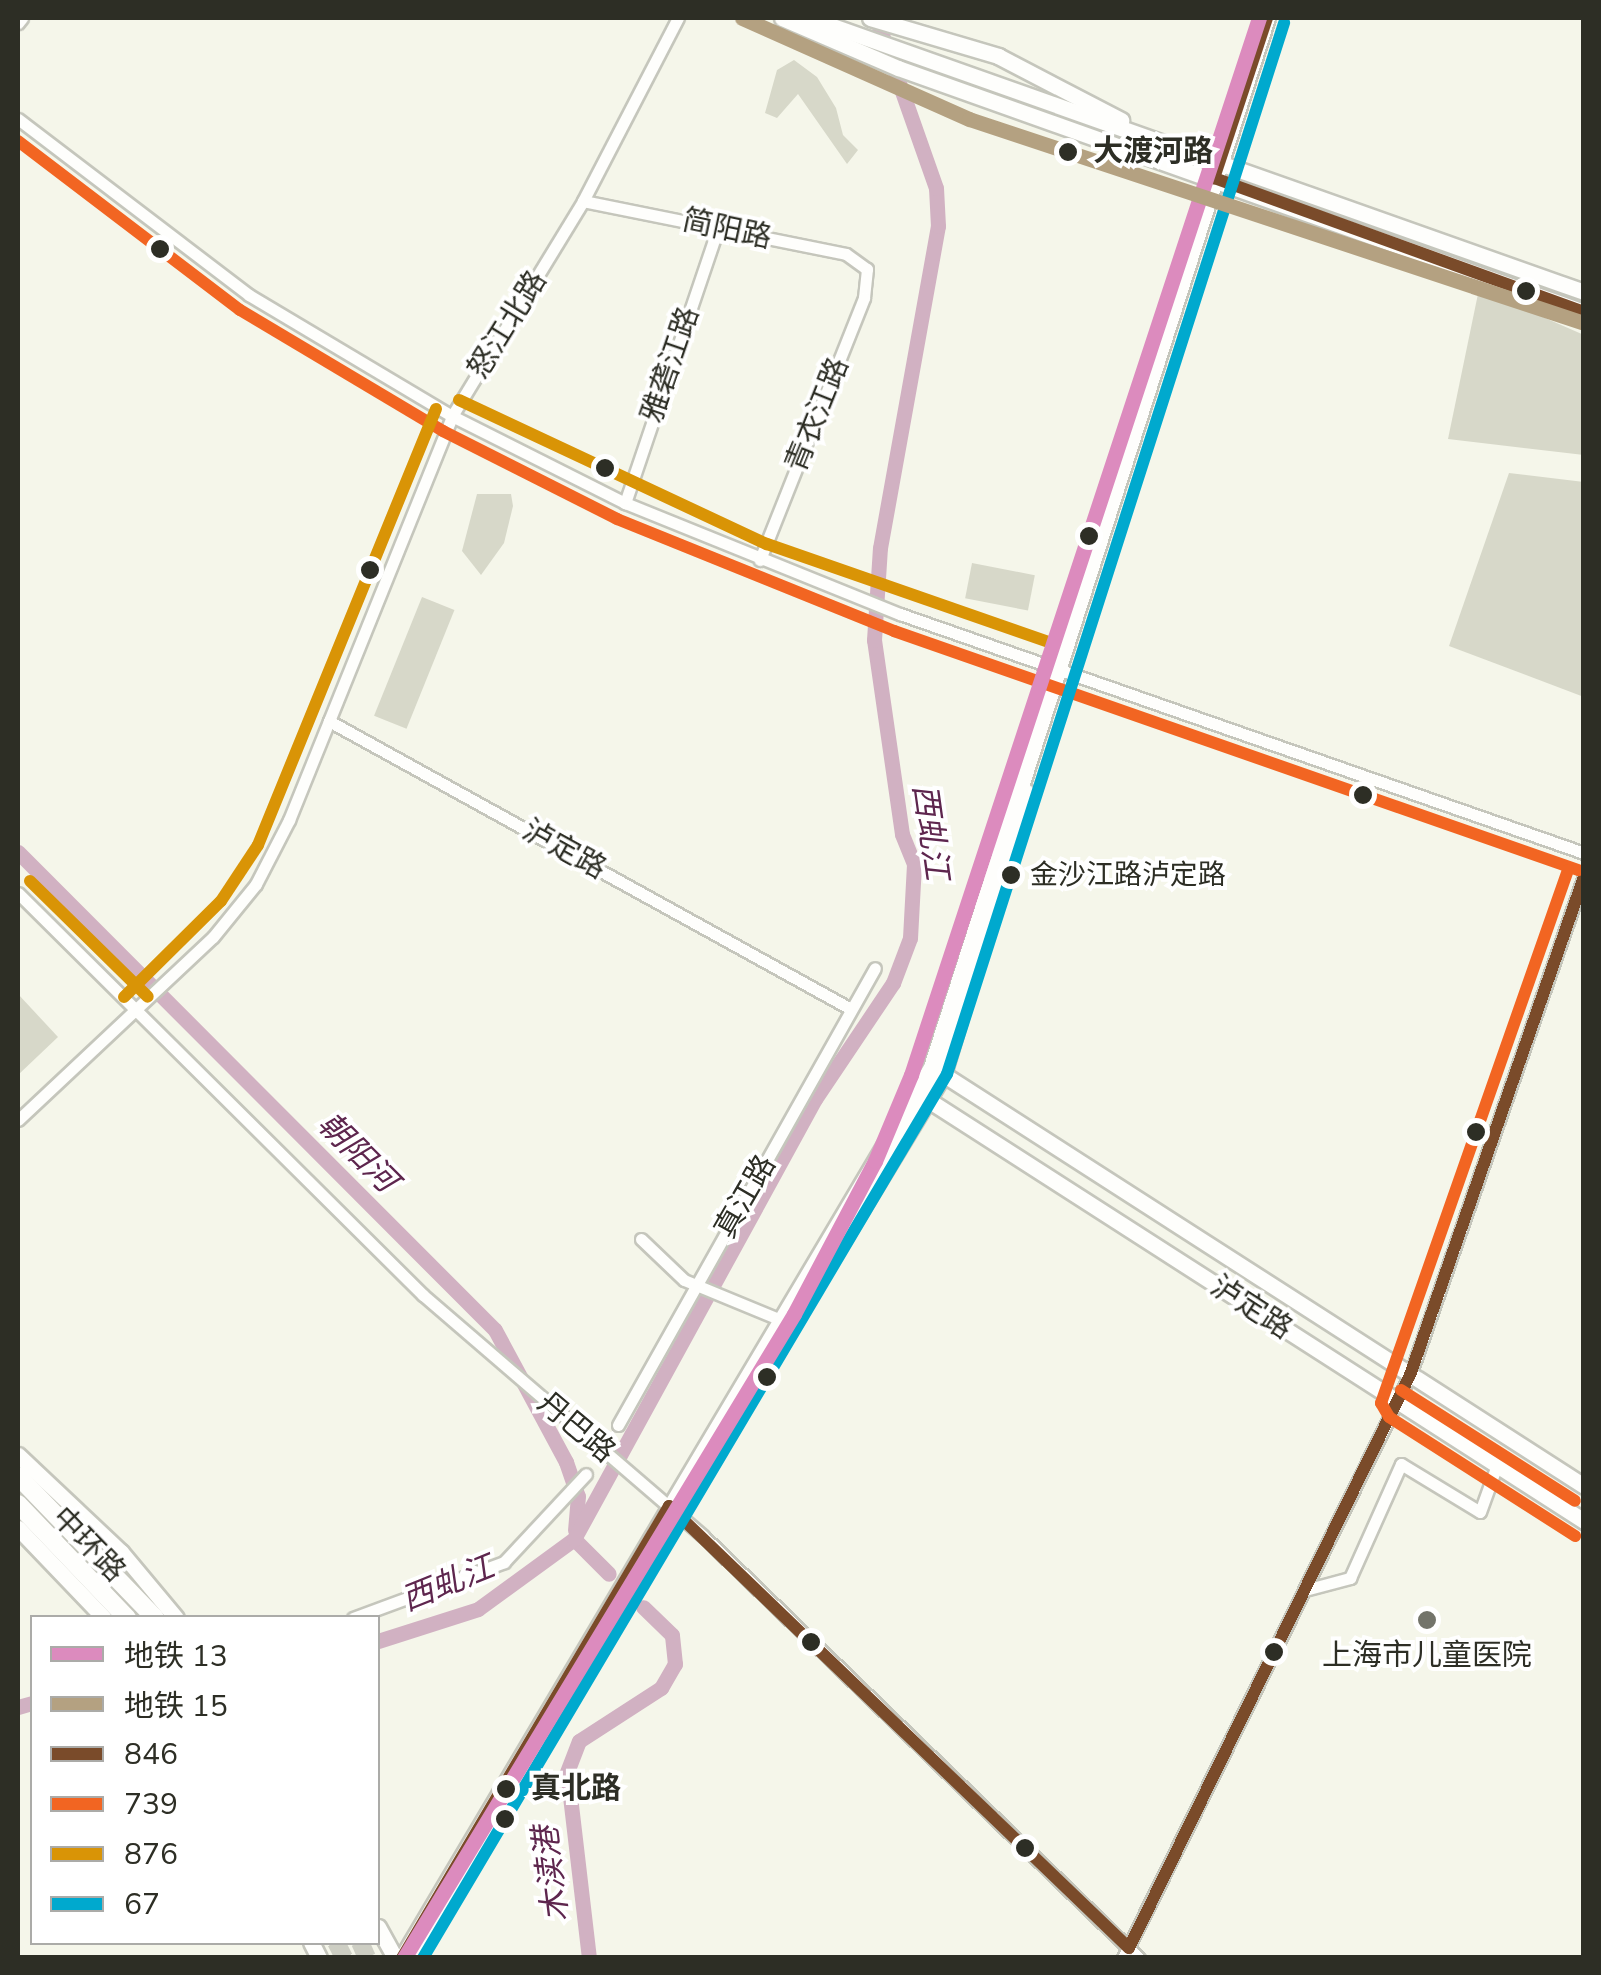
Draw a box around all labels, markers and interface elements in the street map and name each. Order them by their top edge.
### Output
place label: 大渡河路 [1093,134,1213,170]
marker: 大渡河路 [1052,136,1084,168]
street label: 简阳路 [679,203,775,257]
unlabelled marker [150,239,170,259]
street label: 怒江北路 [461,265,555,385]
unlabelled marker [1516,281,1536,301]
street label: 雅砻江路 [634,302,708,428]
street label: 青衣江路 [779,353,857,477]
unlabelled marker [595,458,615,478]
unlabelled marker [1079,526,1099,546]
unlabelled marker [360,560,380,580]
water label: 西虬江 [904,782,956,882]
unlabelled marker [1353,785,1373,805]
street label: 泸定路 [516,812,612,888]
place label: 金沙江路泸定路 [1030,858,1226,892]
marker: 金沙江路泸定路 [1001,865,1021,885]
water label: 朝阳河 [309,1105,405,1201]
unlabelled marker [1466,1122,1486,1142]
street label: 真江路 [708,1149,784,1245]
street label: 泸定路 [1203,1268,1299,1348]
unlabelled marker [757,1367,777,1387]
street label: 丹巴路 [530,1385,622,1471]
street label: 中环路 [44,1500,132,1590]
water label: 西虬江 [396,1548,500,1620]
marker: 上海市儿童医院 [1414,1607,1440,1633]
legend [30,1615,380,1945]
unlabelled marker [801,1632,821,1652]
text: 地铁 13 [124,1636,228,1677]
place label: 上海市儿童医院 [1322,1638,1532,1674]
unlabelled marker [1264,1642,1284,1662]
text: 地铁 15 [124,1686,228,1727]
text: 846 [124,1734,178,1775]
place label: 真北路 [531,1771,621,1807]
marker: 真北路 [490,1773,522,1805]
text: 739 [124,1784,178,1825]
unlabelled marker [495,1809,515,1829]
water label: 木渎港 [527,1824,577,1924]
text: 876 [124,1834,178,1875]
unlabelled marker [1015,1838,1035,1858]
text: 67 [124,1884,160,1925]

